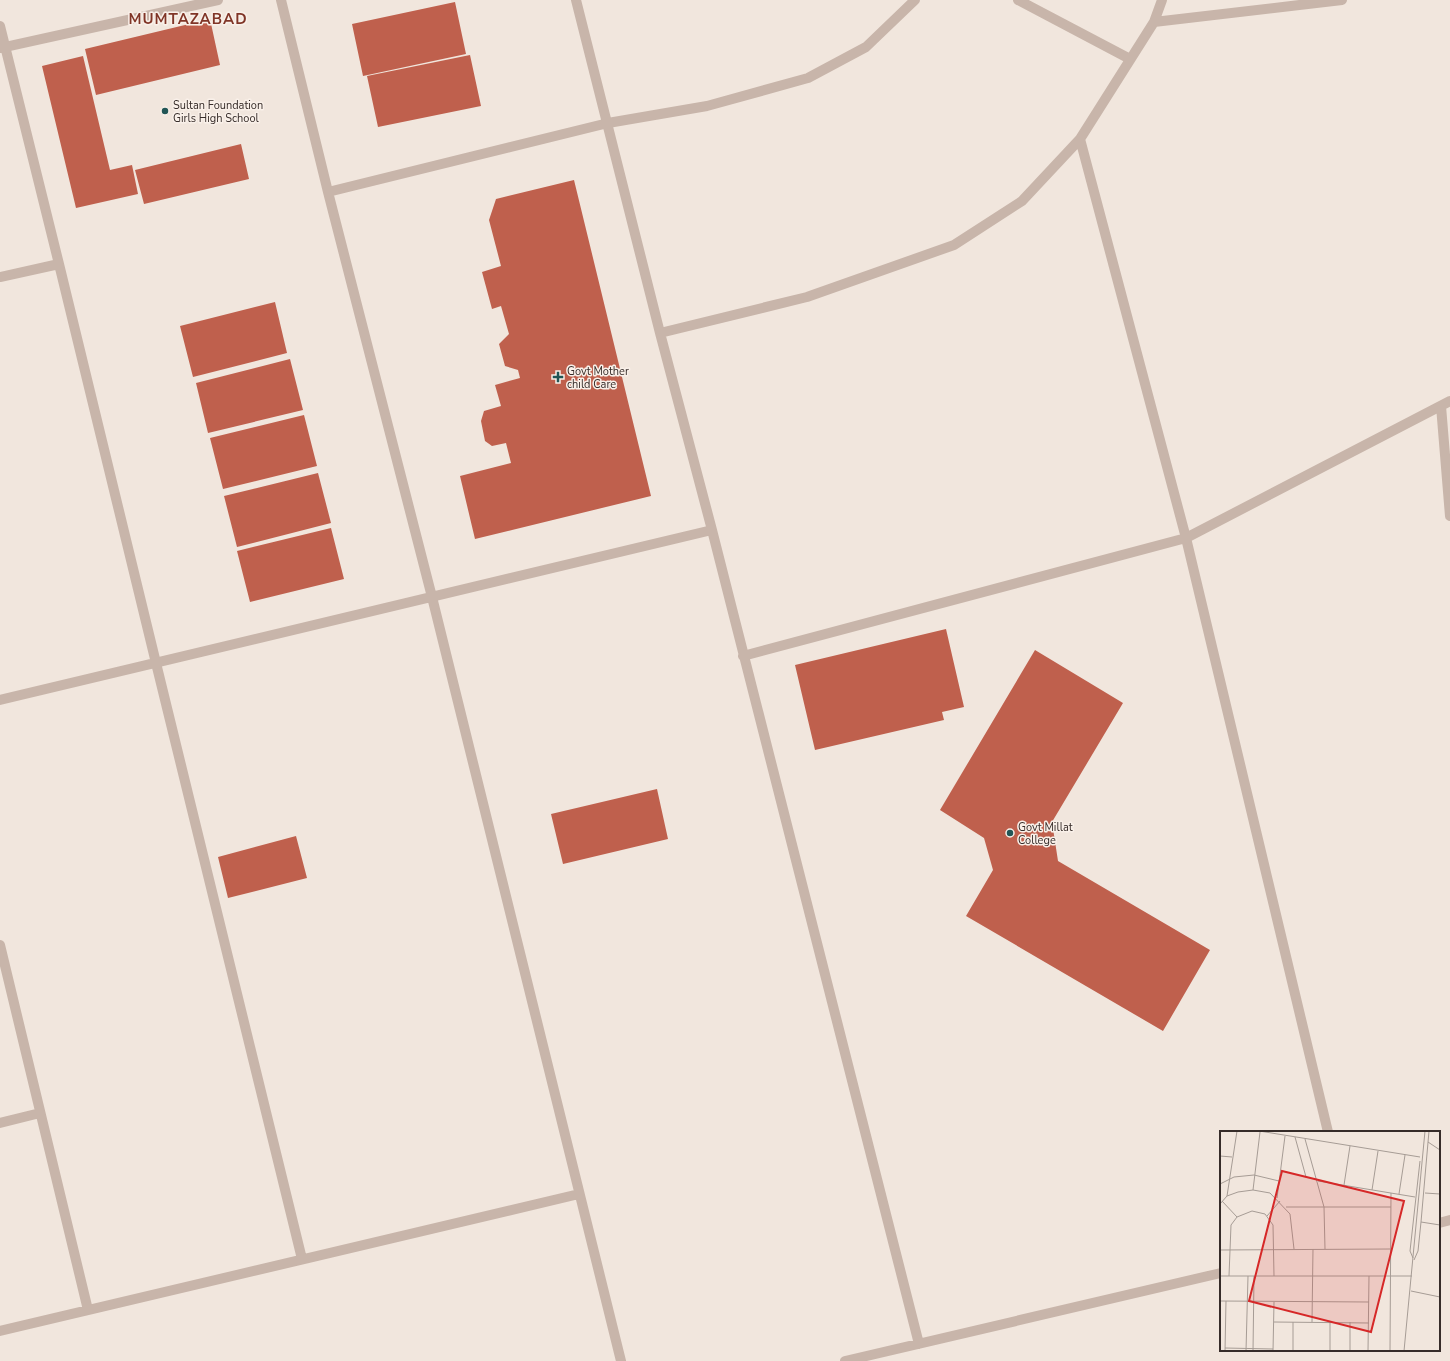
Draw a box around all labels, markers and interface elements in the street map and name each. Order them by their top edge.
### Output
district label: MUMTAZABAD [128,9,248,29]
place label: Sultan Foundation Girls High School [173,98,263,126]
marker: Sultan Foundation Girls High School [160,106,170,116]
place label: Govt Mother child Care [567,364,629,392]
marker: Govt Mother child Care [552,371,564,383]
place label: Govt Millat College [1018,820,1073,848]
marker: Govt Millat College [1005,828,1015,838]
inset map [1220,1131,1440,1351]

